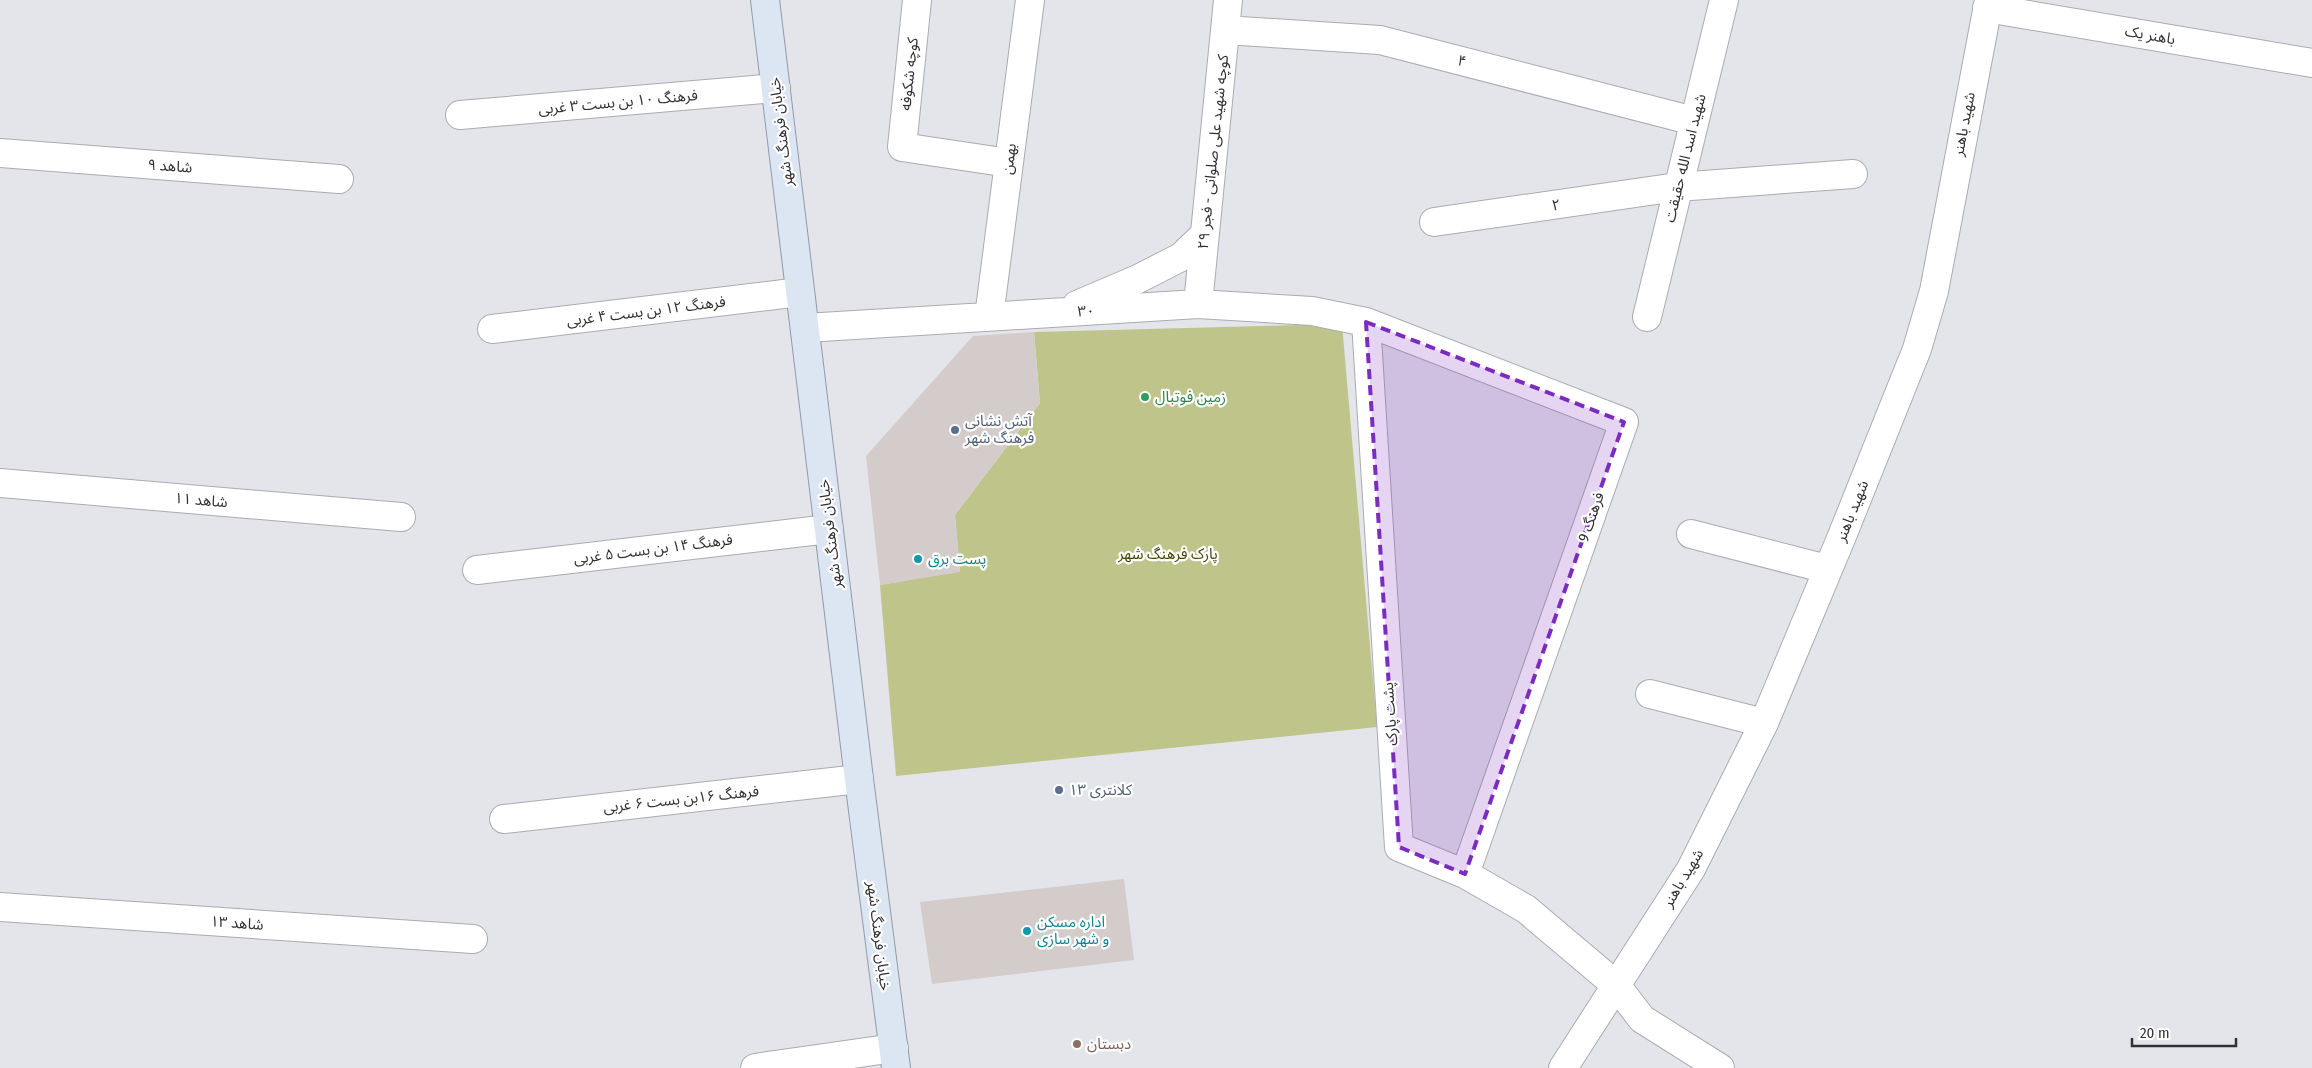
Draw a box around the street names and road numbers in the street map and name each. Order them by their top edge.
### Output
street label: باهنر یک [2123,22,2177,48]
street label: کوچه شکوفه [896,36,923,112]
street label: ۴ [1456,51,1468,71]
street label: کوچه شهید علی صلواتی - فجر ۲۹ [1194,53,1233,250]
street label: خیابان فرهنگ شهر [765,76,797,189]
street label: فرهنگ ۱۰ بن بست ۳ غربی [537,86,699,118]
street label: شهید باهنر [1949,90,1979,158]
street label: شهید اسد الله حقیقت [1660,92,1710,224]
street label: بهمن [998,142,1020,176]
street label: شاهد ۹ [147,155,193,177]
street label: ۲ [1550,195,1562,215]
street label: فرهنگ ۱۲ بن بست ۴ غربی [565,292,727,330]
street label: ۳۰ [1077,302,1095,320]
street label: شهید باهنر [1831,477,1873,545]
street label: خیابان فرهنگ شهر [814,478,846,591]
street label: شاهد ۱۱ [174,489,229,511]
street label: فرهنگ 9 [1574,490,1608,544]
street label: فرهنگ ۱۴ بن بست ۵ غربی [572,530,734,568]
street label: پشت پارک [1379,681,1402,747]
street label: فرهنگ ۱۶بن بست ۶ غربی [602,782,760,816]
street label: شهید باهنر [1658,845,1707,911]
street label: خیابان فرهنگ شهر [863,879,895,992]
street label: شاهد ۱۳ [210,912,265,934]

